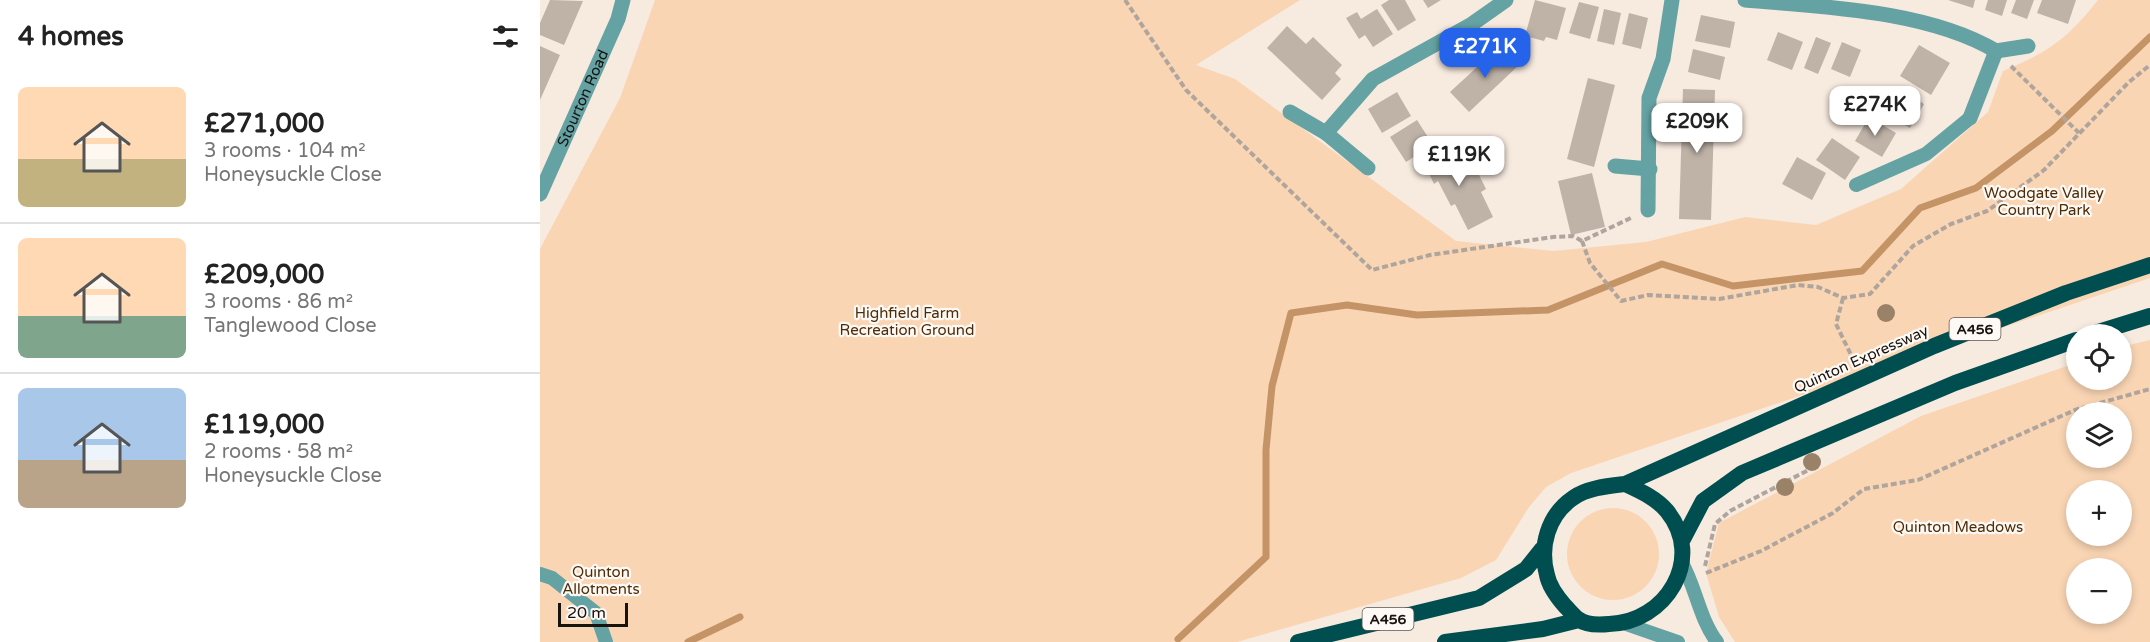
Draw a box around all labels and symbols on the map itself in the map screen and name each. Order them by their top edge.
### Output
pin: £271K [1443,28,1527,79]
street label: Stourton Road [553,47,612,149]
pin: £274K [1833,86,1917,137]
pin: £209K [1655,103,1739,154]
pin: £119K [1417,136,1501,187]
park label: Woodgate Valley Country Park [1984,184,2104,219]
park label: Highfield Farm Recreation Ground [840,304,974,339]
road number: A456 [1950,318,2000,340]
street label: Quinton Expressway [1791,321,1931,397]
park label: Quinton Meadows [1893,518,2023,536]
park label: Quinton Allotments [562,563,640,598]
scale bar [558,600,628,628]
road number: A456 [1362,608,1414,630]

